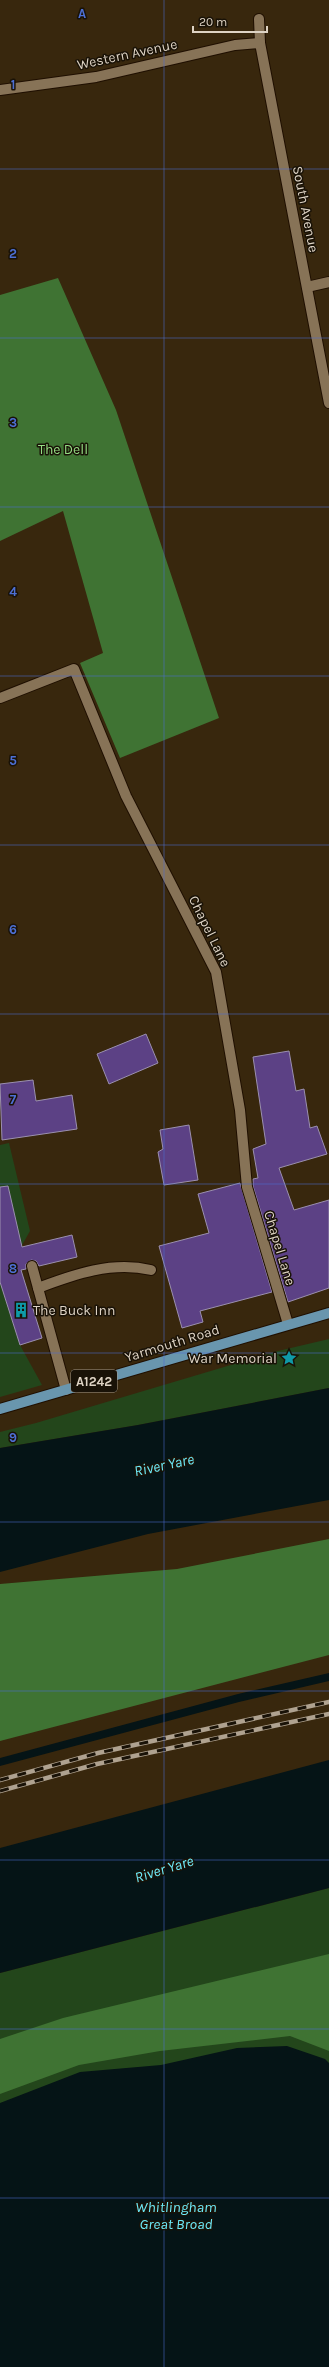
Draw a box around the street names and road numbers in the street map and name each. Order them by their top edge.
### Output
street label: Western Avenue [75,36,179,73]
street label: South Avenue [289,164,322,254]
street label: Chapel Lane [185,893,234,970]
street label: Chapel Lane [260,1209,299,1288]
street label: Yarmouth Road [123,1321,222,1366]
road number: A1242 [71,1370,117,1392]

